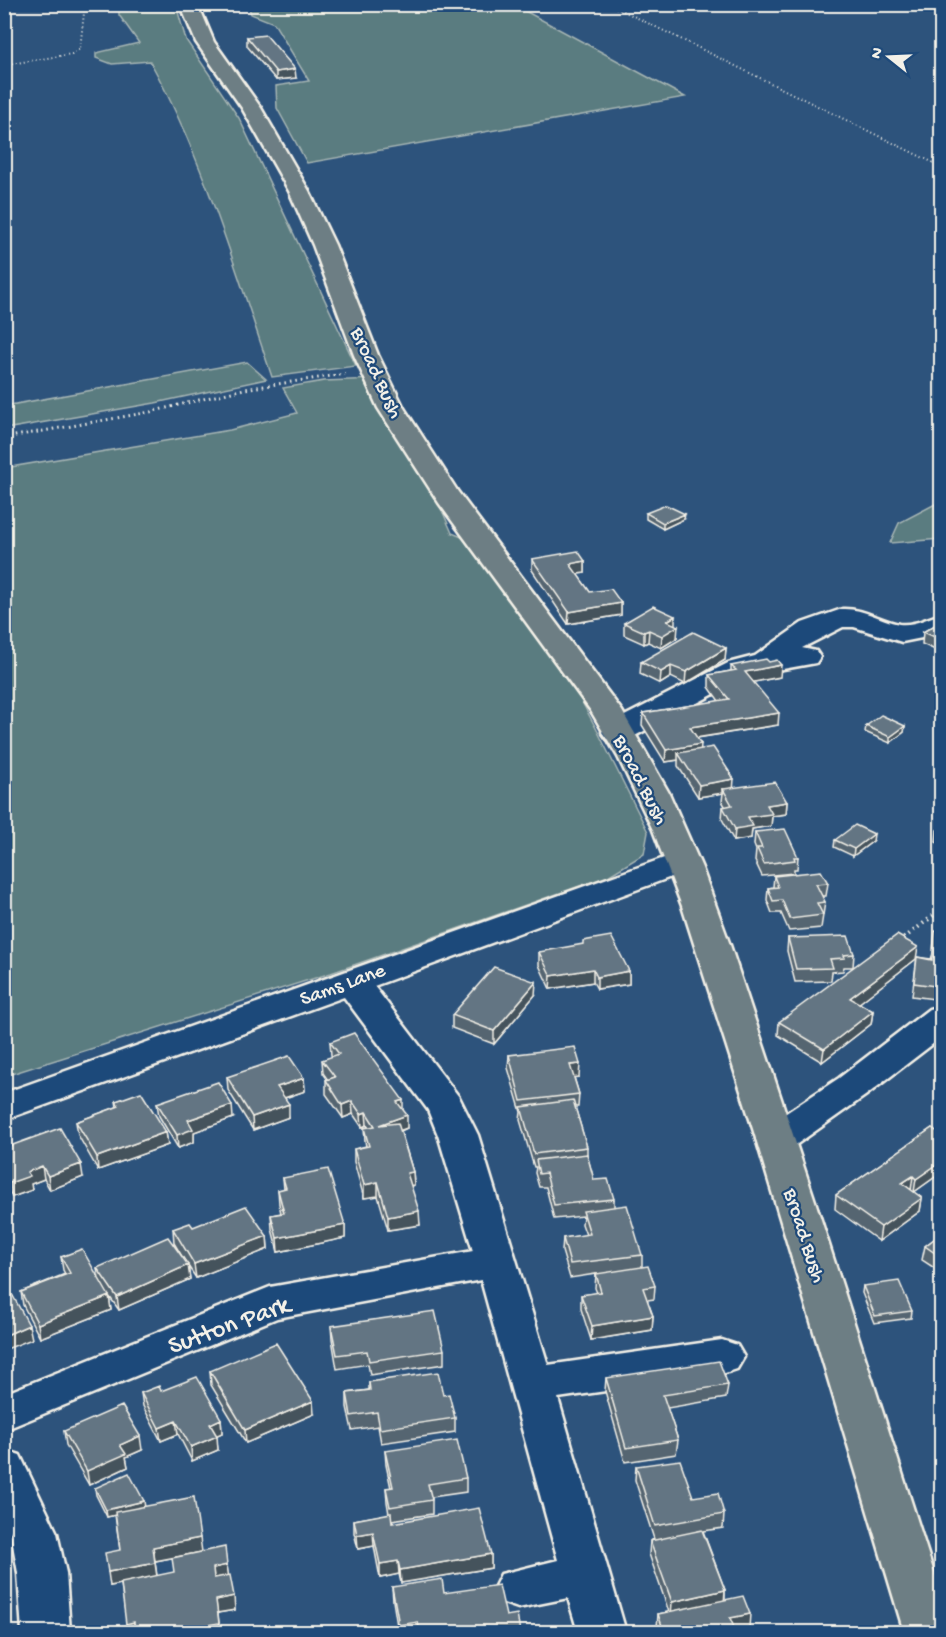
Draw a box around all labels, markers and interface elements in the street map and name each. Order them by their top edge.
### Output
north arrow [859,27,919,87]
text: N [867,45,889,61]
street label: Broad Bush [342,323,407,423]
street label: Broad Bush [605,731,672,830]
street label: Sams Lane [297,959,390,1013]
street label: Broad Bush [775,1185,830,1286]
street label: Sutton Park [165,1290,297,1364]

